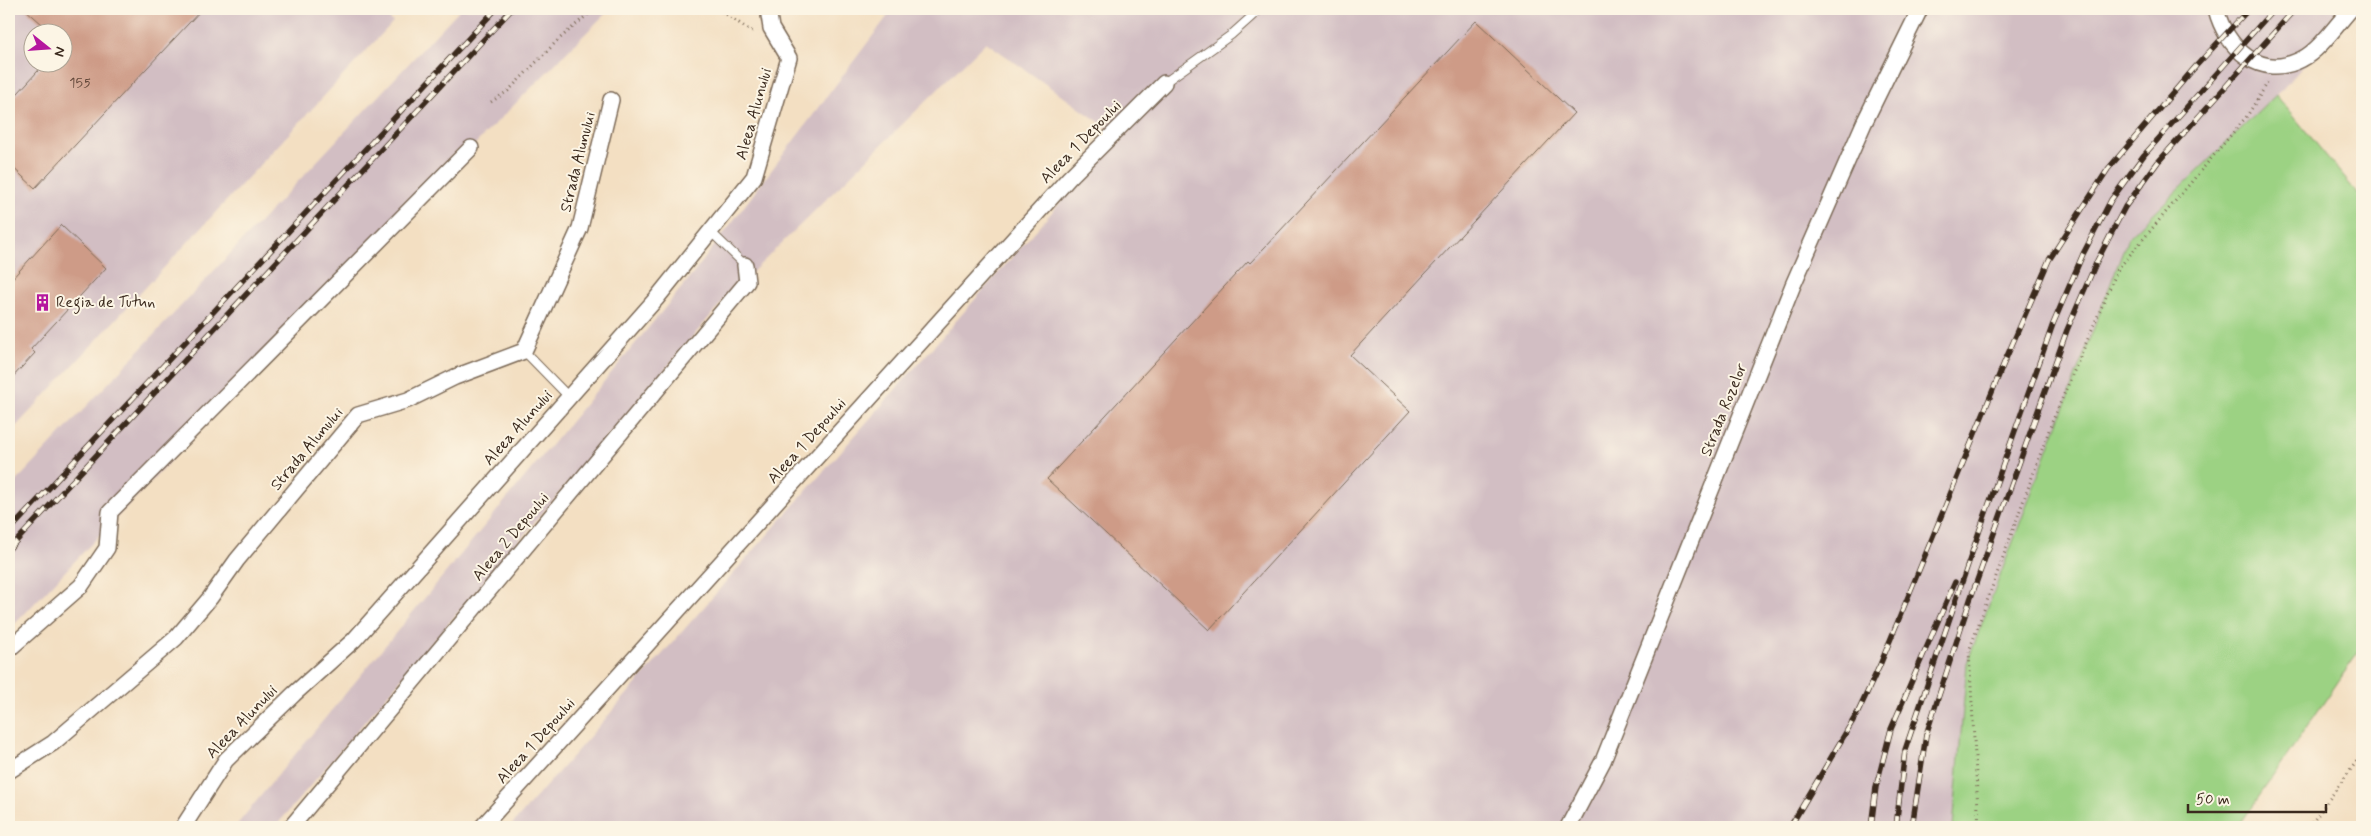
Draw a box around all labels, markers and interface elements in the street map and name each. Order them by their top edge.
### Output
north arrow [22,22,72,72]
text: N [50,44,69,59]
street label: Aleea Alunului [731,65,777,162]
house number: 155 [69,74,91,92]
street label: Aleea 1 Depoului [1036,96,1126,188]
street label: Strada Alunului [555,109,601,214]
building icon: Regia de Tutun [32,292,52,312]
place label: Regia de Tutun [56,292,155,314]
street label: Strada Rozelor [1696,360,1752,460]
street label: Aleea Alunului [479,386,558,470]
street label: Aleea 1 Depoului [763,394,851,488]
street label: Strada Alunului [266,403,348,495]
street label: Aleea 2 Depoului [468,488,554,586]
street label: Aleea Alunului [202,680,283,763]
street label: Aleea 1 Depoului [492,694,580,788]
scale bar [2188,781,2326,813]
text: 50 m [2196,790,2230,810]

